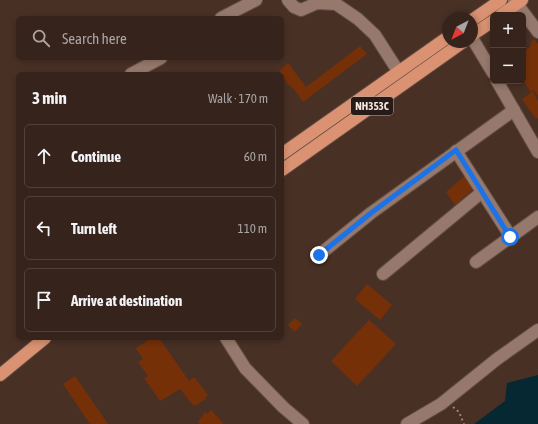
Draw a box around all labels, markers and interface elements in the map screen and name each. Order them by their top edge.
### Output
north arrow [442,12,478,48]
map controls [490,12,526,84]
button: + [490,12,526,48]
search box [16,16,284,60]
icon: search [30,27,52,49]
text: Search here [62,30,127,47]
button: − [490,48,526,84]
text: 3 min [32,88,67,108]
text: Walk · 170 m [208,91,268,106]
road number: NH353C [351,97,393,115]
icon: ahead [33,145,55,167]
text: Continue [71,148,121,165]
text: 60 m [244,149,267,164]
icon: left [33,217,55,239]
text: Turn left [71,220,117,237]
text: 110 m [238,221,267,236]
route start [501,228,519,246]
route end [310,246,328,264]
icon: arrive [33,289,55,311]
text: Arrive at destination [71,292,182,309]

